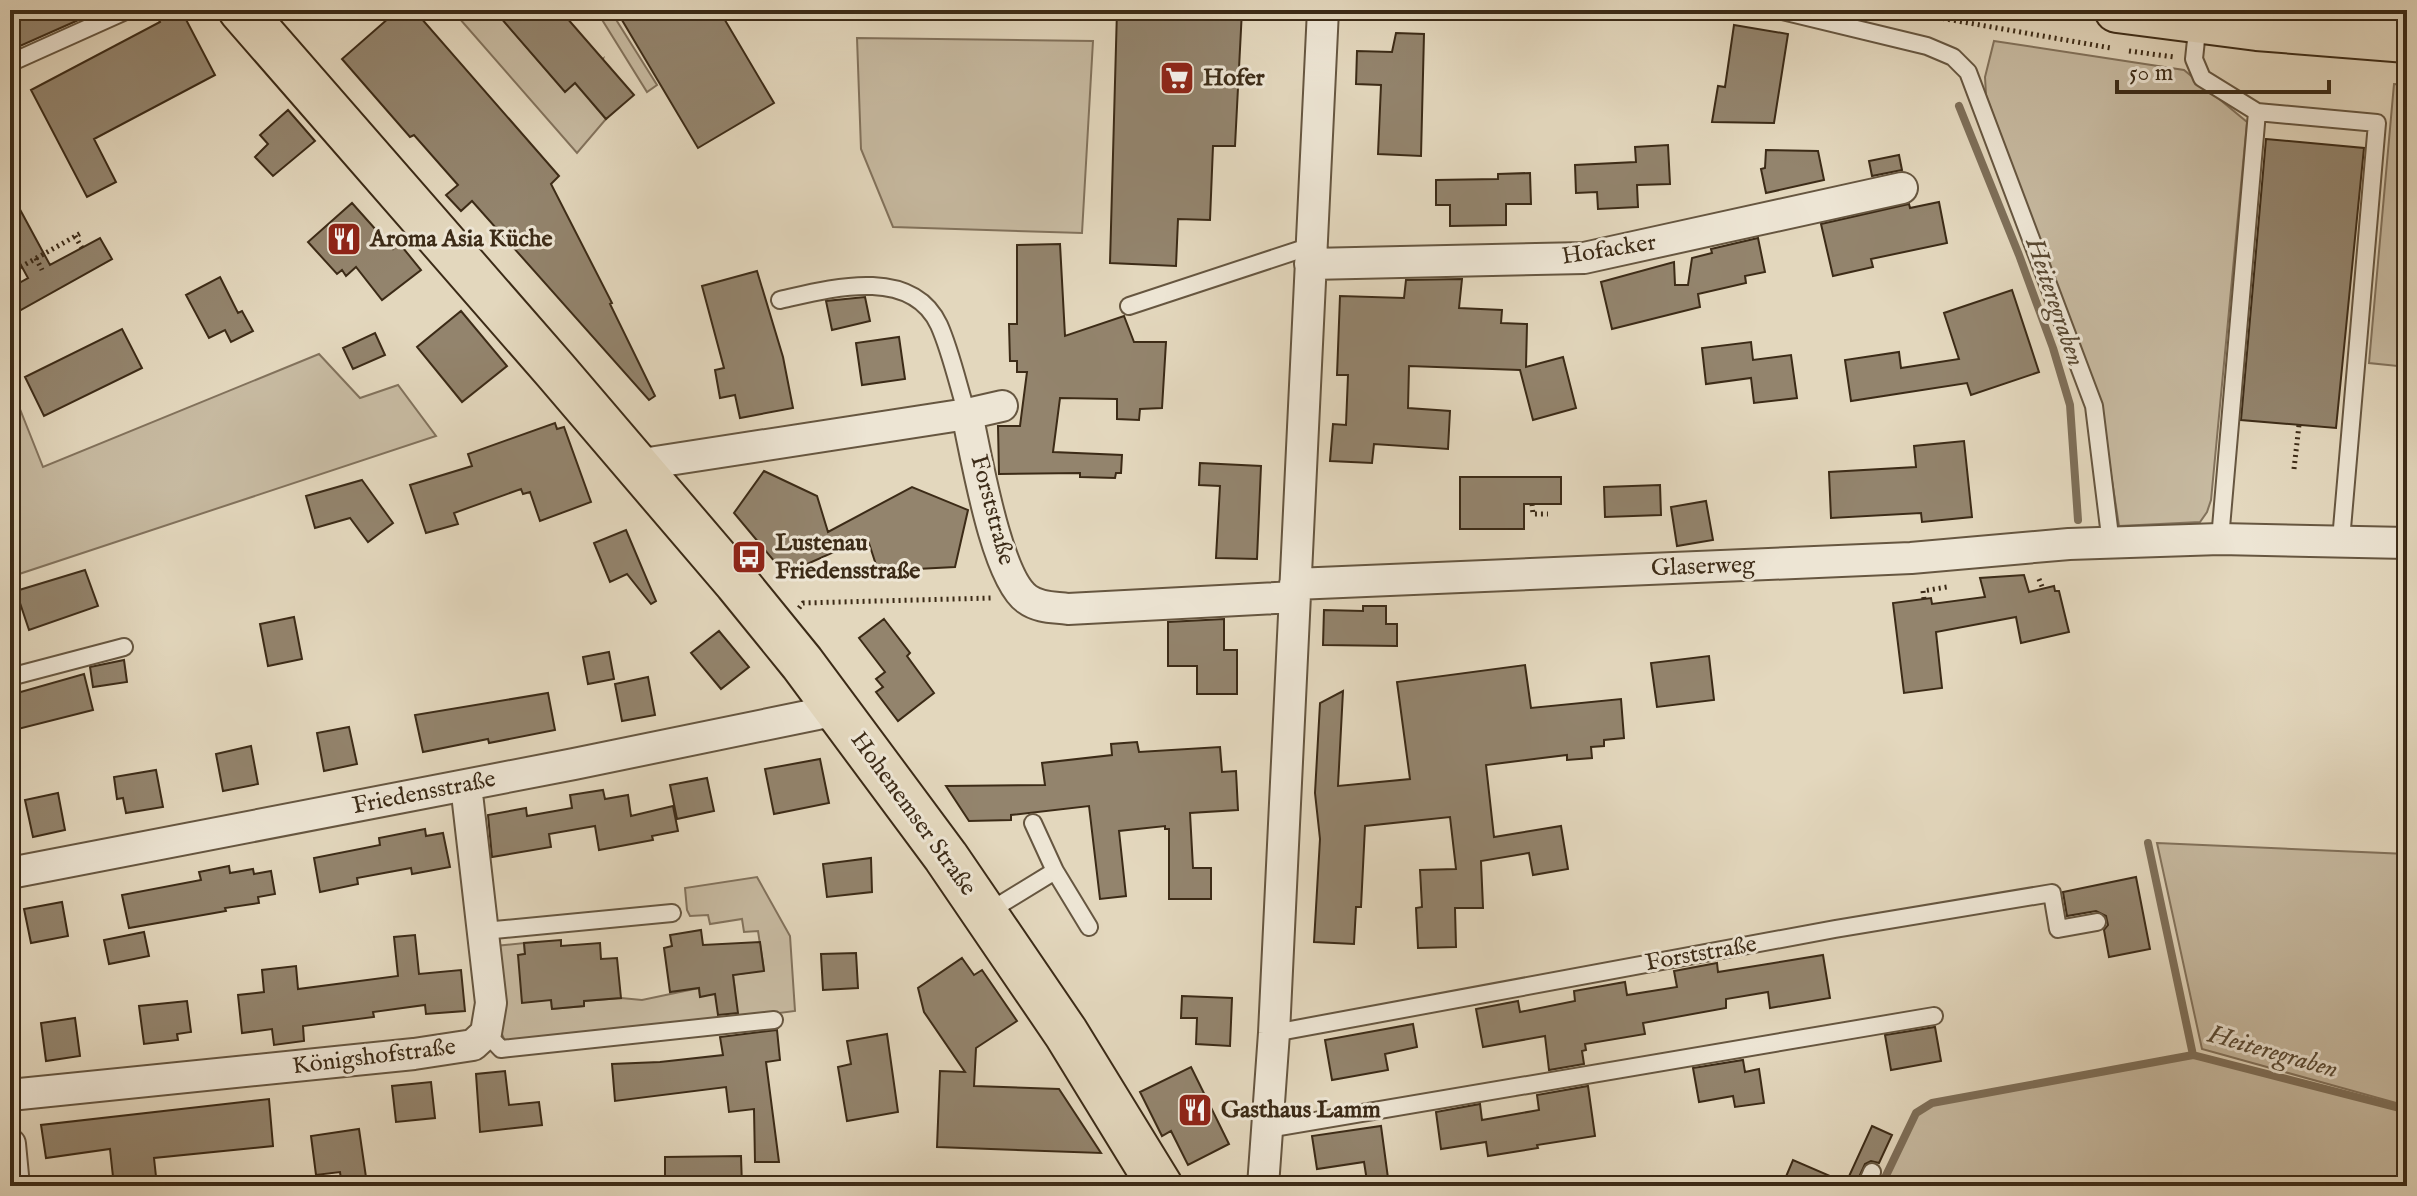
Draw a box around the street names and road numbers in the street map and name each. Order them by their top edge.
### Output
street label: Hofacker [1560,227,1659,273]
street label: Forststraße [962,452,1022,568]
street label: Glaserweg [1650,550,1756,584]
street label: Hohenemser Straße [843,726,983,902]
street label: Friedensstraße [350,764,498,822]
street label: Forststraße [1643,929,1759,979]
street label: Königshofstraße [291,1032,457,1082]

